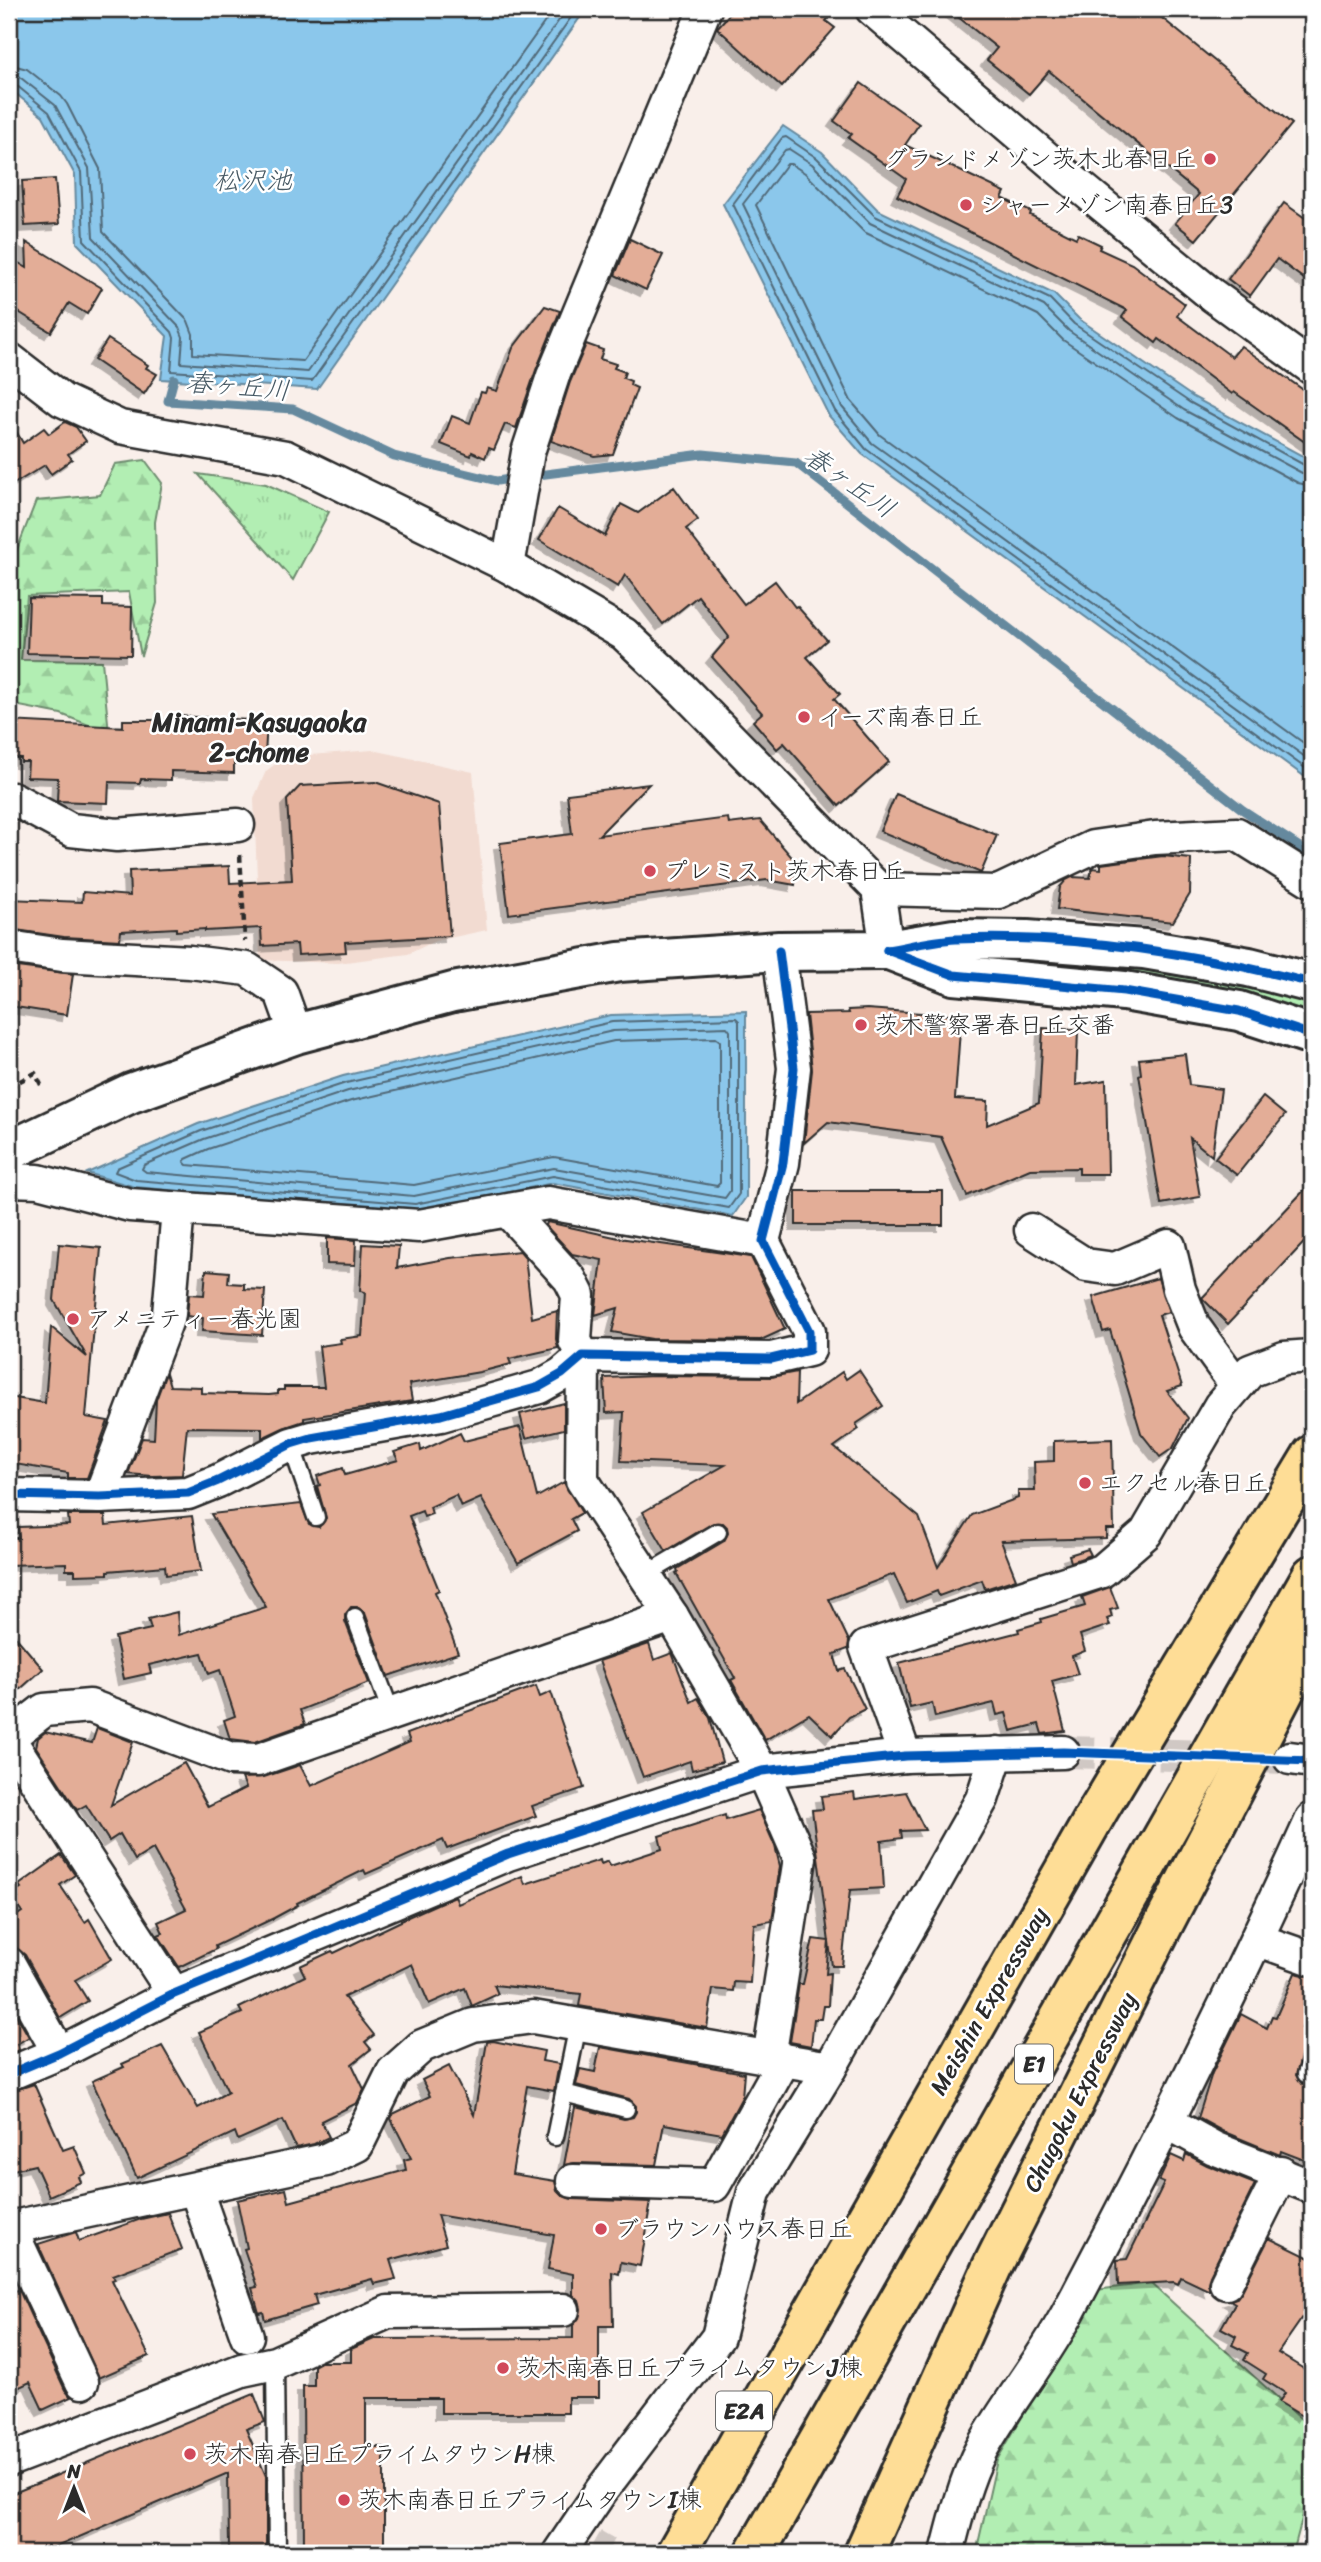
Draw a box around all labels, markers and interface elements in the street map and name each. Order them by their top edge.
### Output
place label: グランドメゾン茨木北春日丘 [884,138,1196,180]
marker: グランドメゾン茨木北春日丘 [1202,151,1218,167]
water label: 松沢池 [214,157,293,203]
place label: シャーメゾン南春日丘3 [980,184,1233,226]
marker: シャーメゾン南春日丘3 [958,197,974,213]
water label: 春ヶ丘川 [184,359,292,413]
water label: 春ヶ丘川 [794,433,906,531]
place label: イーズ南春日丘 [818,696,982,738]
district label: Minami-Kasugaoka 2-chome [151,699,367,775]
marker: イーズ南春日丘 [796,709,812,725]
place label: プレミスト茨木春日丘 [664,850,906,892]
marker: プレミスト茨木春日丘 [642,863,658,879]
place label: 茨木警察署春日丘交番 [875,1004,1115,1046]
marker: 茨木警察署春日丘交番 [853,1017,869,1033]
place label: アメニティー春光園 [87,1298,302,1340]
marker: アメニティー春光園 [65,1311,81,1327]
place label: エクセル春日丘 [1099,1462,1268,1504]
marker: エクセル春日丘 [1077,1475,1093,1491]
street label: Meishin Expressway [918,1898,1060,2103]
street label: Chugoku Expressway [1011,1984,1149,2200]
road number: E1 [1015,2044,1053,2084]
place label: ブラウンハウス春日丘 [615,2208,853,2250]
marker: ブラウンハウス春日丘 [593,2221,609,2237]
place label: 茨木南春日丘プライムタウンJ棟 [517,2347,862,2389]
marker: 茨木南春日丘プライムタウンJ棟 [495,2360,511,2376]
road number: E2A [716,2392,772,2430]
place label: 茨木南春日丘プライムタウンH棟 [204,2433,555,2475]
marker: 茨木南春日丘プライムタウンH棟 [182,2446,198,2462]
north arrow [38,2454,108,2524]
text: N [66,2455,81,2488]
place label: 茨木南春日丘プライムタウンI棟 [358,2479,702,2521]
marker: 茨木南春日丘プライムタウンI棟 [336,2492,352,2508]

